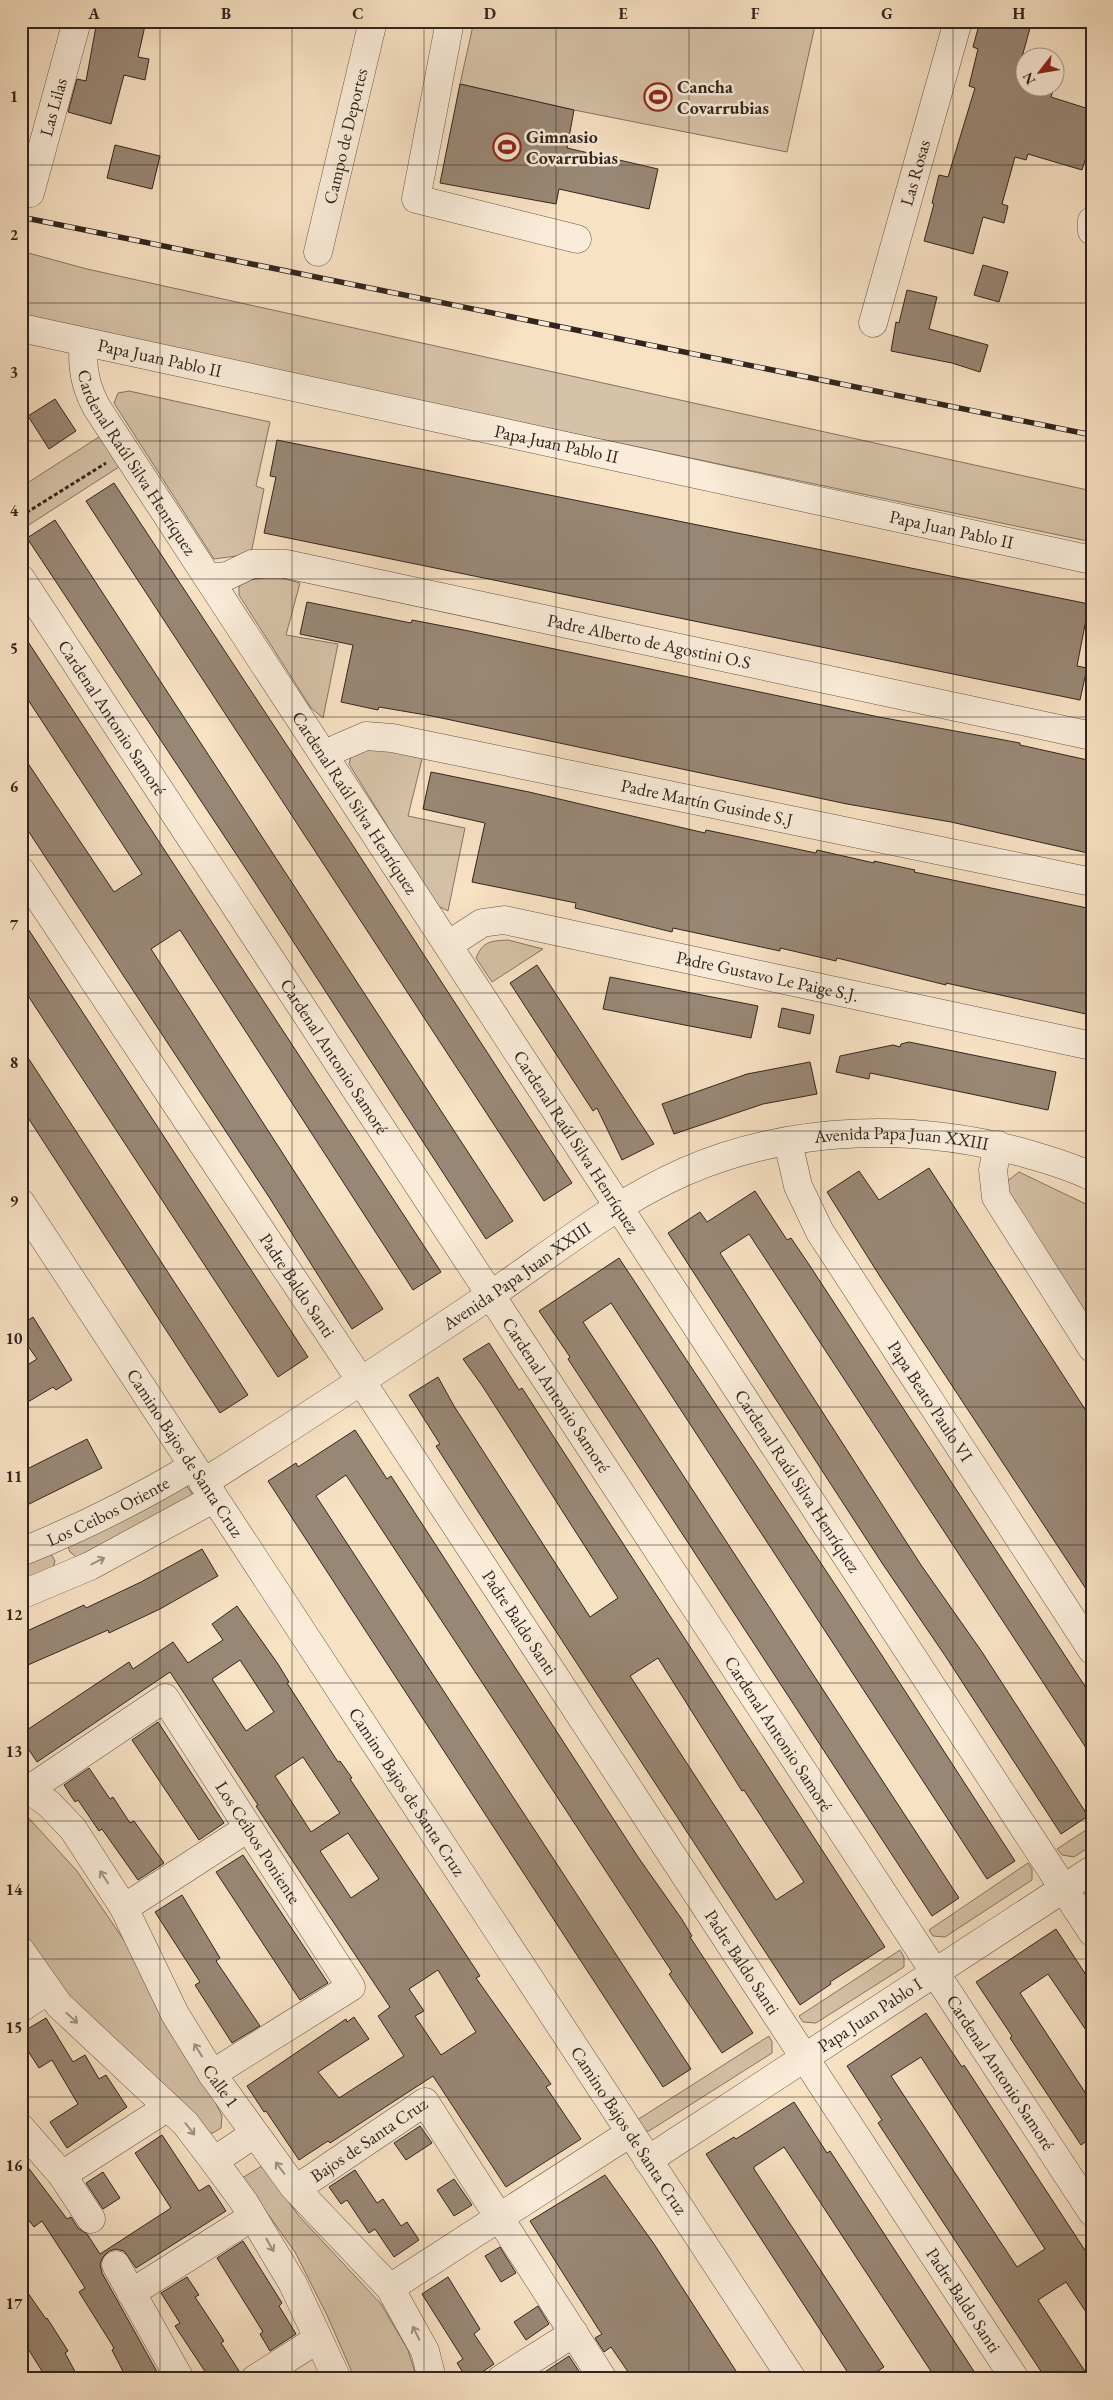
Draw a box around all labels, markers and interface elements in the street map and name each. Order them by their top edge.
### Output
text: A [87,3,100,24]
text: B [221,3,231,24]
text: C [352,3,364,24]
text: D [484,3,496,24]
text: E [618,3,628,24]
text: F [751,3,760,24]
text: G [881,3,893,24]
text: H [1013,3,1026,24]
north arrow [1016,48,1066,98]
street label: Campo de Deportes [318,66,372,206]
text: N [1018,69,1039,88]
street label: Las Lilas [34,75,72,139]
place label: Cancha Covarrubias [677,75,769,119]
sports icon: Cancha Covarrubias [643,82,673,112]
text: 1 [10,86,18,107]
place label: Gimnasio Covarrubias [526,125,618,169]
sports icon: Gimnasio Covarrubias [492,132,522,162]
street label: Las Rosas [895,137,935,208]
text: 2 [10,224,19,245]
street label: Papa Juan Pablo II [96,333,224,382]
text: 3 [10,362,18,383]
street label: Cardenal Raúl Silva Henríquez [73,368,202,560]
street label: Papa Juan Pablo II [493,419,621,468]
text: 4 [10,500,19,521]
street label: Papa Juan Pablo II [887,504,1016,554]
street label: Padre Alberto de Agostini O.S [545,608,753,674]
street label: Cardenal Antonio Samoré [53,635,172,800]
text: 5 [10,638,18,659]
street label: Cardenal Raúl Silva Henríquez [287,707,423,899]
street label: Padre Martín Gusinde S.J [619,773,795,831]
text: 6 [10,776,19,797]
text: 7 [10,914,19,935]
street label: Padre Gustavo Le Paige S.J. [674,945,861,1007]
street label: Cardenal Antonio Samoré [275,974,394,1138]
street label: Cardenal Raúl Silva Henríquez [508,1046,645,1238]
text: 8 [10,1052,18,1073]
street label: Avenida Papa Juan XXIII [812,1121,991,1155]
text: 9 [10,1190,19,1211]
street label: Avenida Papa Juan XXIII [437,1216,595,1335]
street label: Padre Baldo Santi [255,1228,341,1342]
street label: Cardenal Antonio Samoré [497,1313,616,1477]
text: 10 [6,1328,23,1349]
street label: Papa Beato Paulo VI [883,1336,978,1466]
street label: Camino Bajos de Santa Cruz [122,1364,249,1542]
street label: Cardenal Raúl Silva Henríquez [730,1385,866,1577]
text: 11 [6,1466,22,1487]
street label: Los Ceibos Oriente [43,1471,173,1551]
one-way arrow [90,1556,105,1566]
street label: Padre Baldo Santi [477,1566,563,1680]
text: 12 [6,1604,23,1625]
street label: Cardenal Antonio Samoré [719,1651,838,1816]
street label: Camino Bajos de Santa Cruz [344,1703,471,1880]
text: 13 [6,1741,22,1762]
street label: Los Ceibos Poniente [210,1776,307,1908]
one-way arrow [99,1870,109,1884]
text: 14 [6,1879,23,1900]
street label: Padre Baldo Santi [700,1905,786,2019]
street label: Papa Juan Pablo I [813,1972,926,2057]
street label: Cardenal Antonio Samoré [942,1990,1060,2154]
one-way arrow [66,2012,79,2023]
text: 15 [6,2017,22,2038]
street label: Camino Bajos de Santa Cruz [566,2042,693,2219]
one-way arrow [192,2044,202,2058]
street label: Calle 1 [198,2060,244,2112]
street label: Bajos de Santa Cruz [306,2092,432,2187]
one-way arrow [185,2122,195,2136]
text: 16 [6,2155,23,2176]
one-way arrow [275,2161,285,2175]
one-way arrow [265,2237,275,2252]
street label: Padre Baldo Santi [921,2243,1007,2357]
text: 17 [6,2293,23,2314]
one-way arrow [411,2326,420,2341]

